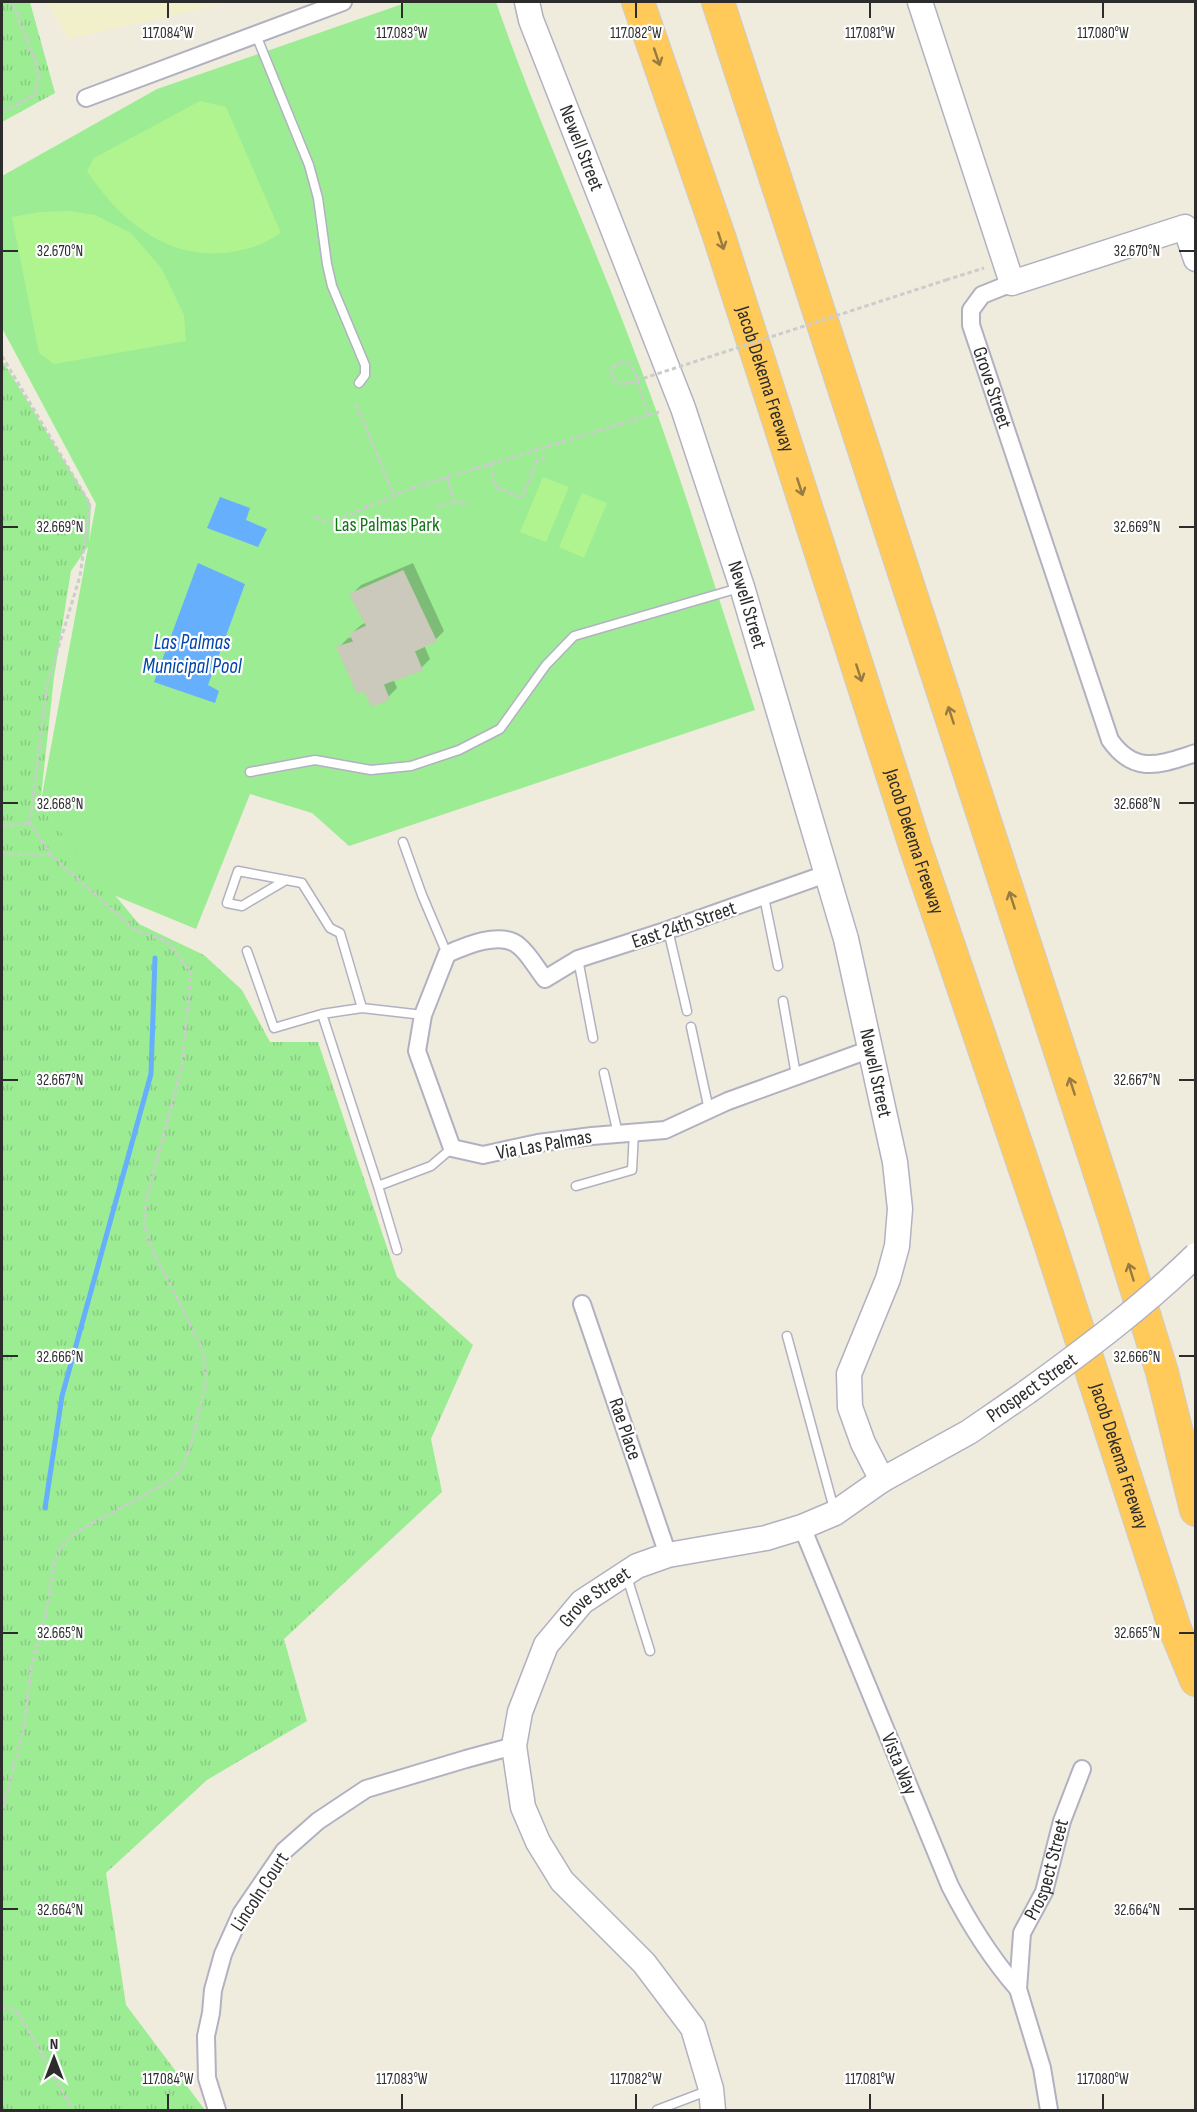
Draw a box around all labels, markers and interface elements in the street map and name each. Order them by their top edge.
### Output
text: 117.084°W [142,24,194,43]
text: 117.083°W [376,24,428,43]
text: 117.082°W [610,24,662,43]
text: 117.081°W [845,24,895,43]
text: 117.080°W [1077,24,1129,43]
one-way arrow [653,47,664,66]
street label: Newell Street [554,102,609,194]
one-way arrow [716,231,727,250]
text: 32.670°N [37,242,83,261]
text: 32.670°N [1114,242,1160,261]
street label: Jacob Dekema Freeway [730,302,800,455]
street label: Grove Street [967,344,1017,432]
one-way arrow [795,477,806,496]
park label: Las Palmas Park [334,513,440,537]
text: 32.669°N [37,518,83,537]
text: 32.669°N [1114,518,1160,537]
street label: Newell Street [722,558,772,651]
water label: Las Palmas Municipal Pool [142,630,243,679]
one-way arrow [854,663,865,682]
one-way arrow [945,706,956,725]
street label: Jacob Dekema Freeway [879,765,949,918]
text: 32.668°N [37,795,83,814]
text: 32.668°N [1114,795,1160,814]
one-way arrow [1005,891,1016,910]
street label: East 24th Street [629,896,739,954]
street label: Newell Street [854,1026,897,1120]
text: 32.667°N [37,1071,83,1090]
text: 32.667°N [1114,1071,1160,1090]
one-way arrow [1065,1077,1076,1096]
street label: Via Las Palmas [494,1125,594,1165]
one-way arrow [1125,1263,1136,1282]
text: 32.666°N [37,1348,83,1367]
street label: Prospect Street [982,1348,1082,1428]
text: 32.666°N [1114,1348,1160,1367]
street label: Jacob Dekema Freeway [1084,1380,1154,1533]
street label: Rae Place [603,1395,647,1463]
street label: Grove Street [554,1562,635,1632]
text: 32.665°N [37,1624,83,1643]
text: 32.665°N [1114,1624,1160,1643]
street label: Vista Way [876,1730,922,1799]
street label: Prospect Street [1019,1817,1074,1924]
street label: Lincoln Court [226,1848,294,1936]
text: 32.664°N [37,1901,83,1920]
text: 32.664°N [1114,1901,1160,1920]
north arrow [24,2028,84,2088]
text: N [50,2035,58,2054]
text: 117.084°W [142,2070,194,2089]
text: 117.083°W [376,2070,428,2089]
text: 117.082°W [610,2070,662,2089]
text: 117.081°W [845,2070,895,2089]
text: 117.080°W [1077,2070,1129,2089]

